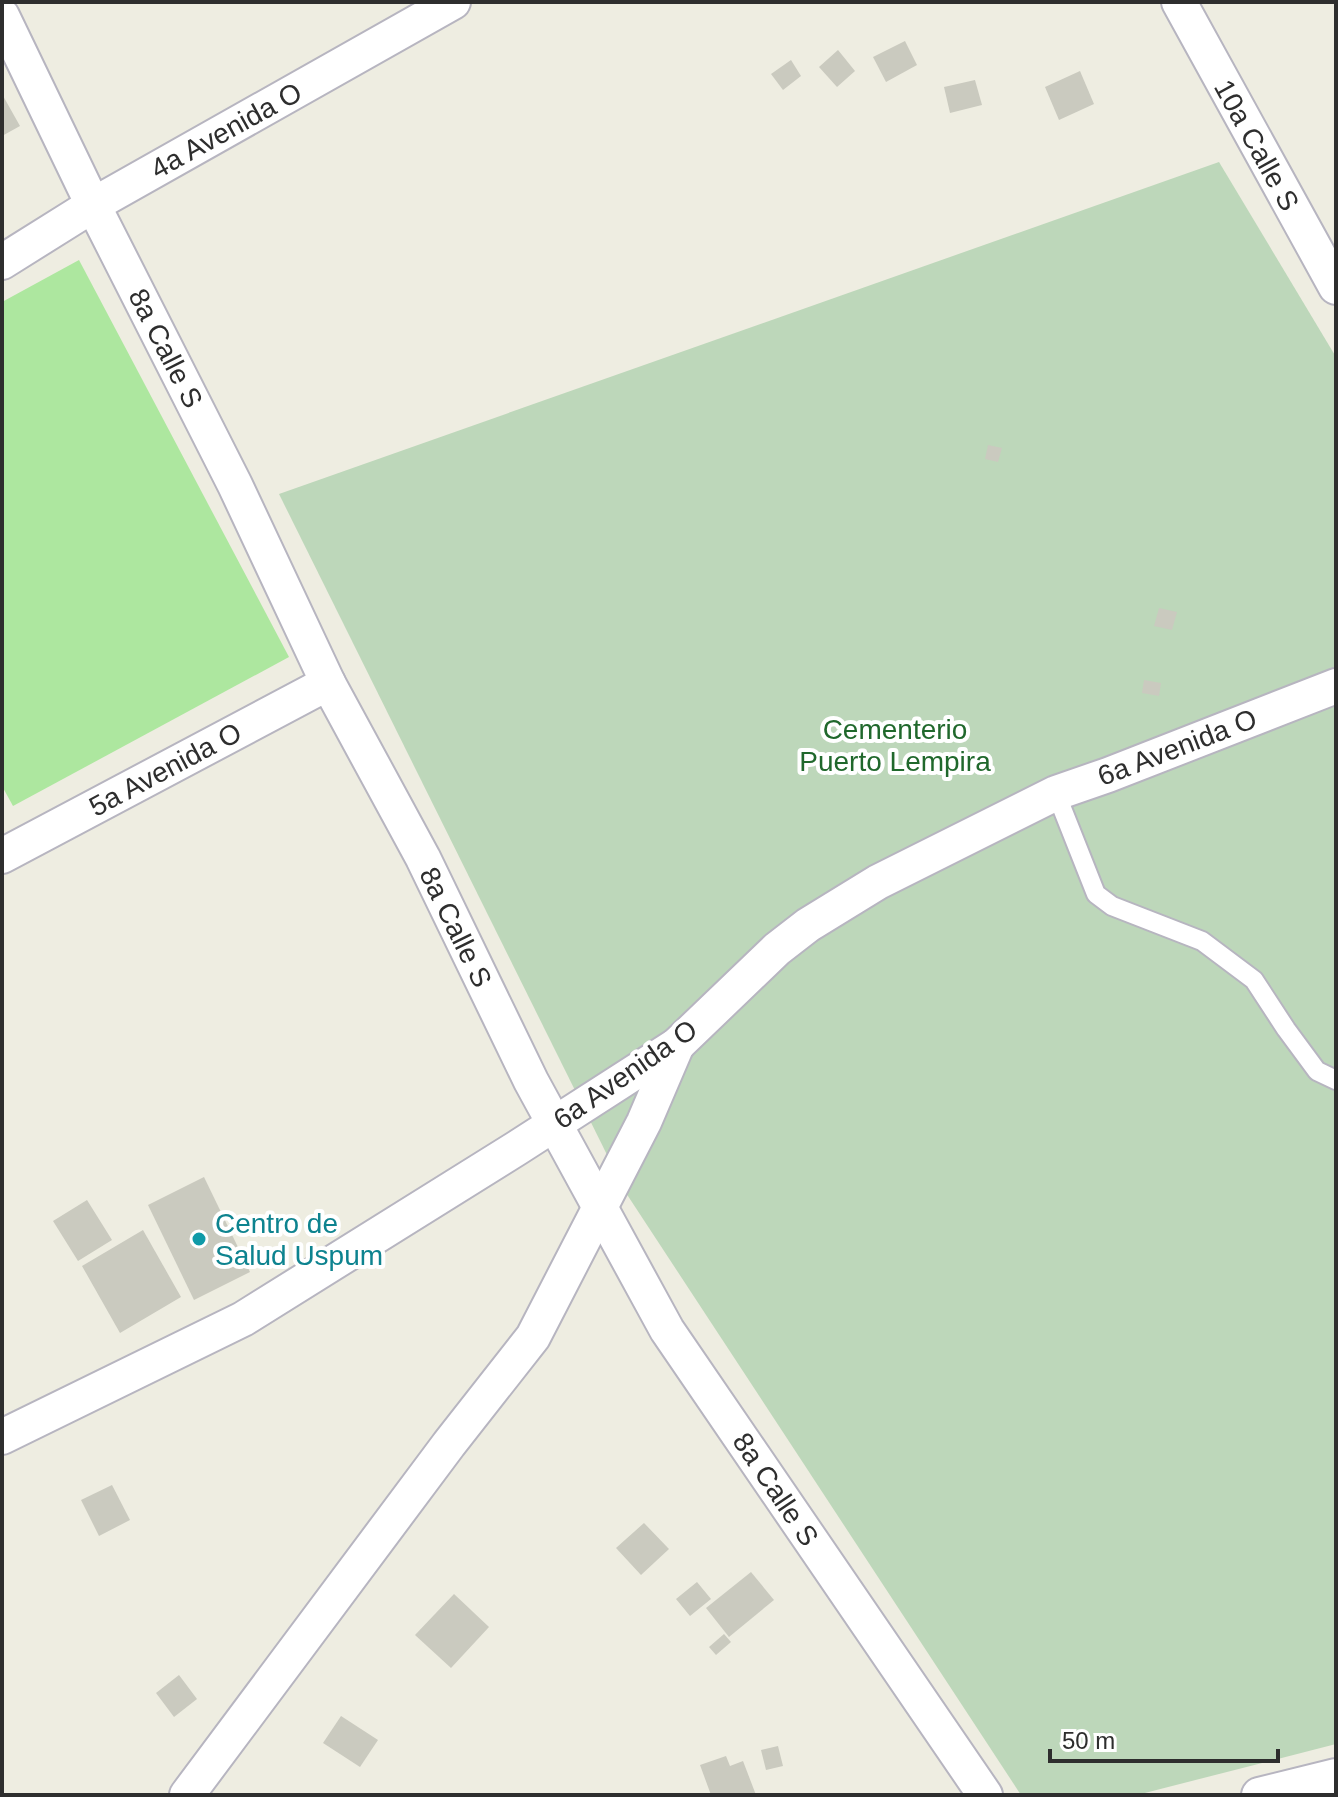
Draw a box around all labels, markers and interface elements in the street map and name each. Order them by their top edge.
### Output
street label: 10a Calle S [1208,74,1305,216]
street label: 4a Avenida O [145,76,307,185]
street label: 8a Calle S [122,284,209,413]
street label: 6a Avenida O [1093,703,1261,792]
park label: Cementerio Puerto Lempira [799,714,991,777]
street label: 5a Avenida O [84,716,247,822]
street label: 8a Calle S [413,862,498,992]
street label: 6a Avenida O [548,1014,703,1135]
place label: Centro de Salud Uspum [215,1208,383,1271]
marker: Centro de Salud Uspum [190,1230,208,1248]
street label: 8a Calle S [727,1427,825,1551]
scale bar [1050,1713,1278,1763]
text: 50 m [1062,1727,1115,1754]

